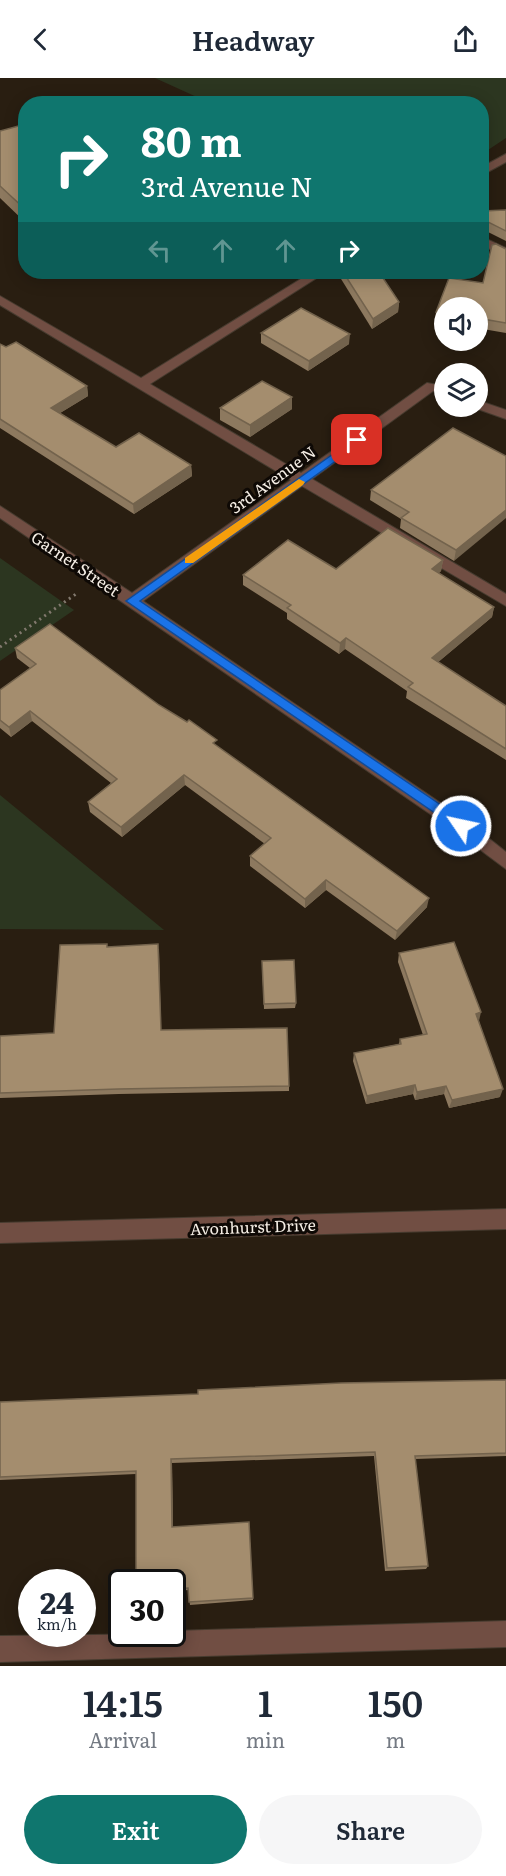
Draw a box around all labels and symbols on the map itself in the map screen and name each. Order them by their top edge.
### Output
pin [331,414,382,465]
street label: 3rd Avenue N [224,439,320,519]
street label: Garnet Street [27,525,125,602]
position arrow [429,794,493,858]
street label: Avonhurst Drive [190,1212,316,1240]
speed limit sign: 30 [108,1569,186,1647]

